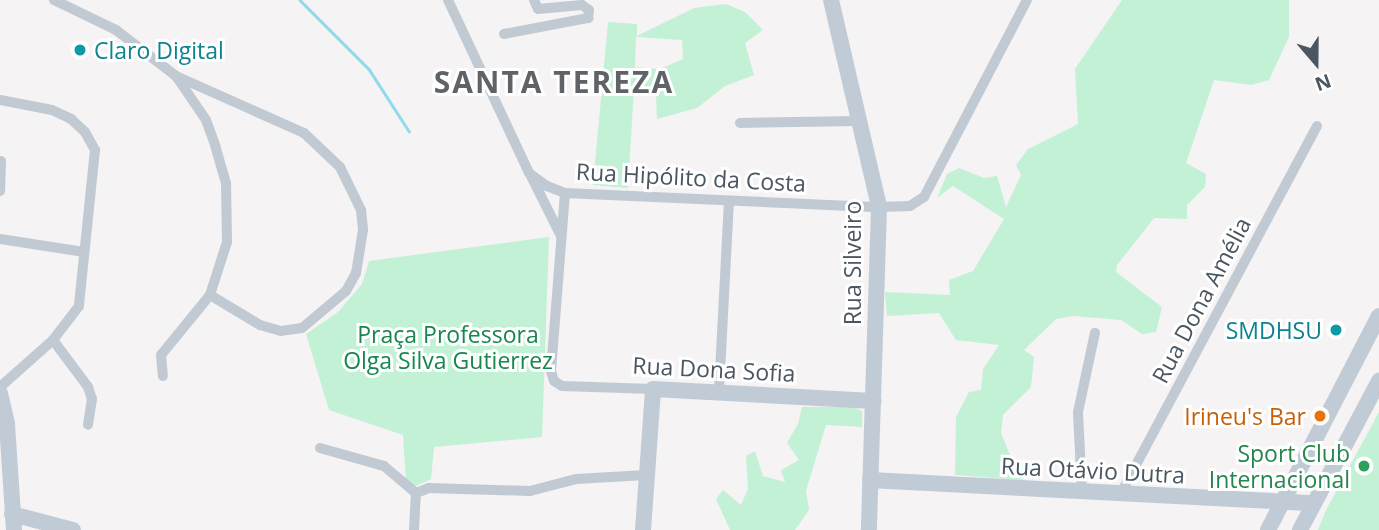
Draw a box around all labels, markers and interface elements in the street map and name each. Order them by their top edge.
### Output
north arrow [1281,28,1351,98]
place label: Claro Digital [94,36,224,64]
marker: Claro Digital [72,42,88,58]
district label: SANTA TEREZA [435,64,673,100]
text: N [1311,68,1335,98]
street label: Rua Hipólito da Costa [575,157,807,197]
street label: Rua Silveiro [838,201,866,325]
street label: Rua Dona Amélia [1146,212,1256,388]
place label: SMDHSU [1226,316,1322,344]
park label: Praça Professora Olga Silva Gutierrez [343,320,553,374]
marker: SMDHSU [1328,322,1344,338]
street label: Rua Dona Sofia [632,351,796,387]
place label: Irineu's Bar [1184,402,1306,430]
marker: Irineu's Bar [1312,408,1328,424]
place label: Sport Club Internacional [1209,439,1350,493]
street label: Rua Otávio Dutra [1000,451,1186,489]
marker: Sport Club Internacional [1356,458,1372,474]

